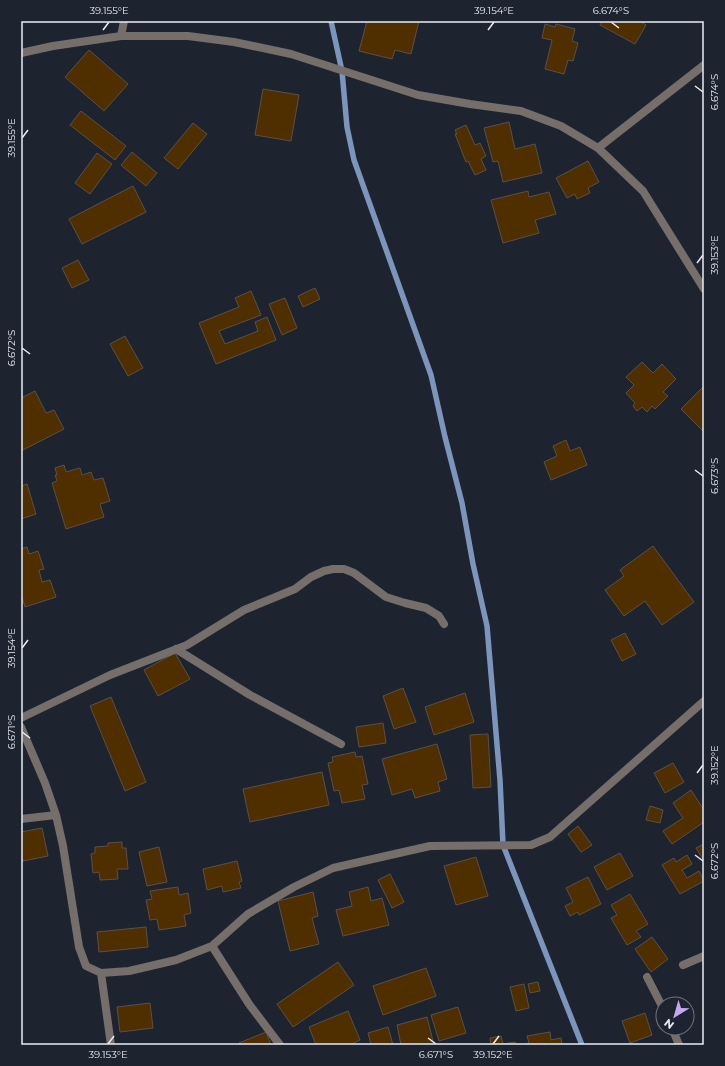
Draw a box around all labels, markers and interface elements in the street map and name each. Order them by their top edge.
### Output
text: 39.155°E [89,4,129,17]
text: 39.154°E [474,4,514,17]
text: 6.674°S [593,4,629,17]
text: 6.674°S [708,74,721,110]
text: 39.155°E [5,118,18,158]
text: 39.153°E [708,235,721,275]
text: 6.672°S [5,330,18,366]
text: 6.673°S [708,458,721,494]
text: 39.154°E [5,628,18,668]
text: 6.671°S [5,715,18,749]
text: 39.152°E [708,745,721,785]
text: 6.672°S [708,843,721,879]
north arrow [655,996,695,1036]
text: N [661,1016,677,1032]
text: 39.153°E [88,1048,128,1061]
text: 6.671°S [419,1048,453,1061]
text: 39.152°E [473,1048,513,1061]

